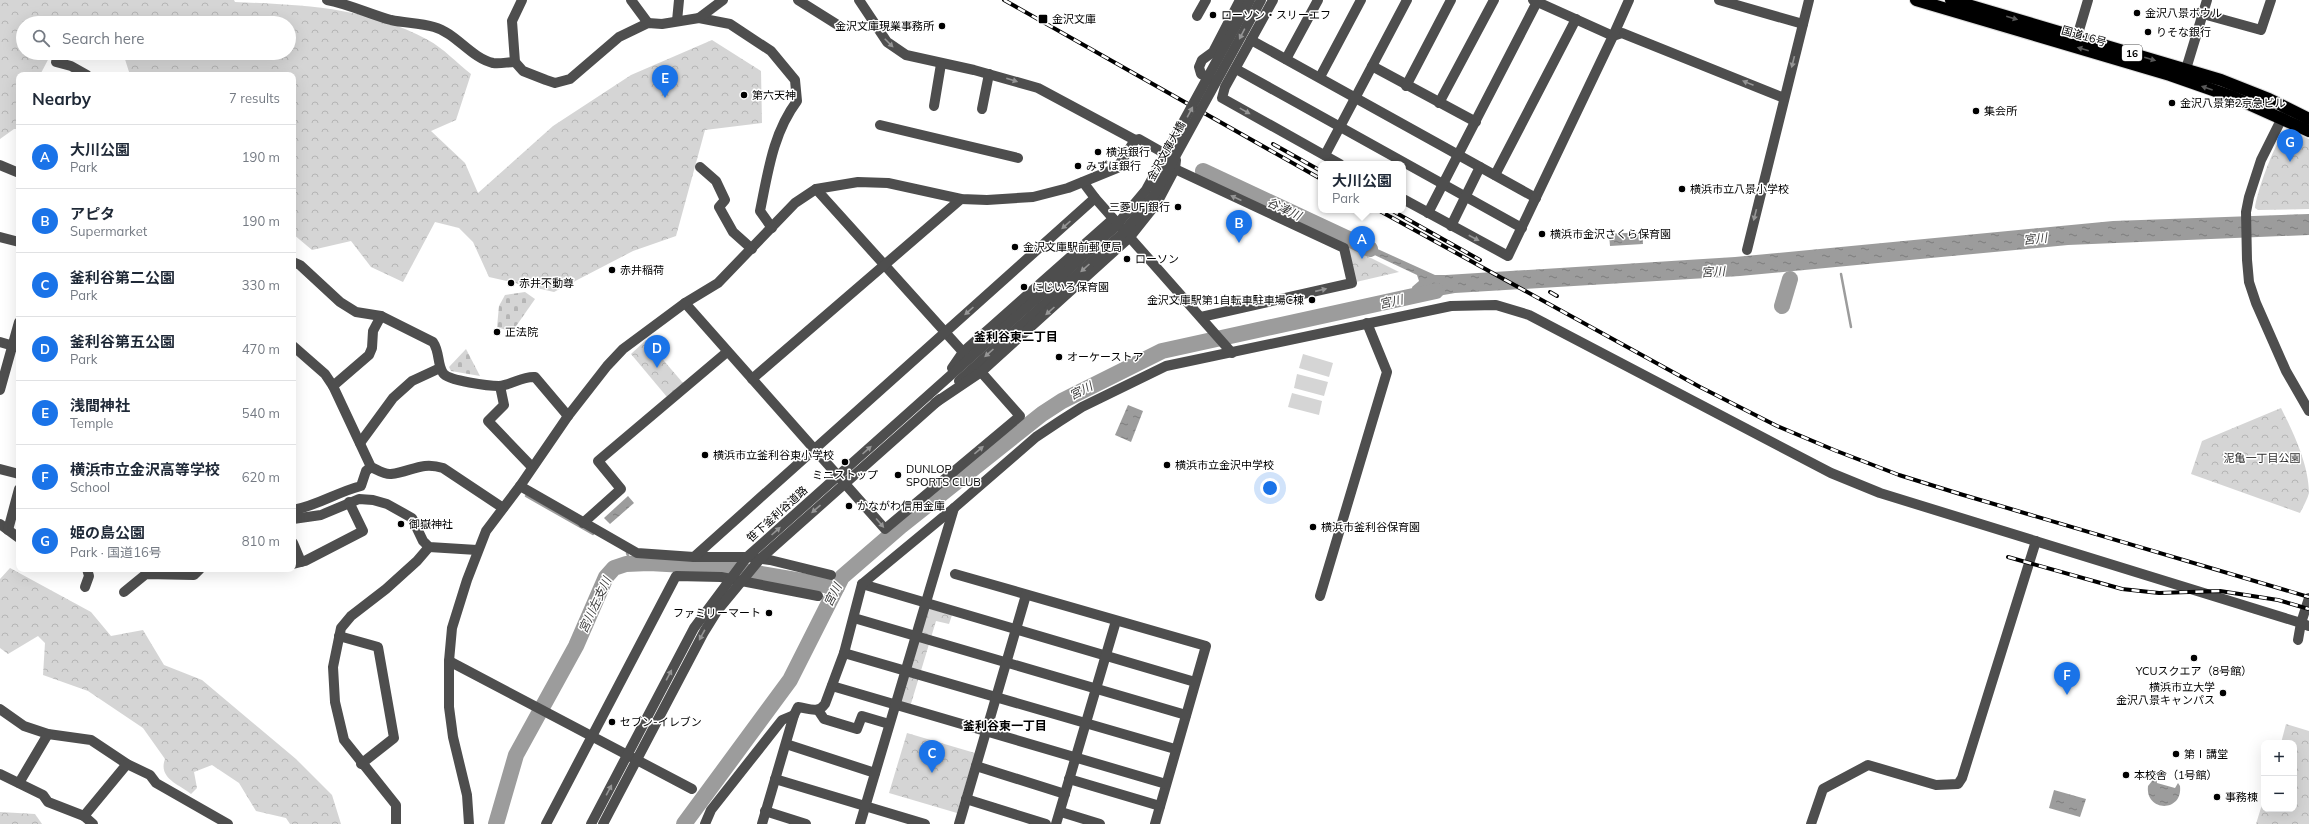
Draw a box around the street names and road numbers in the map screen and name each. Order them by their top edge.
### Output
street label: 国道16号 [2060,23,2108,49]
road number: 16 [2122,45,2142,61]
street label: 金沢文庫大橋 [1144,119,1188,183]
street label: 笹下釜利谷道路 [744,483,810,545]

